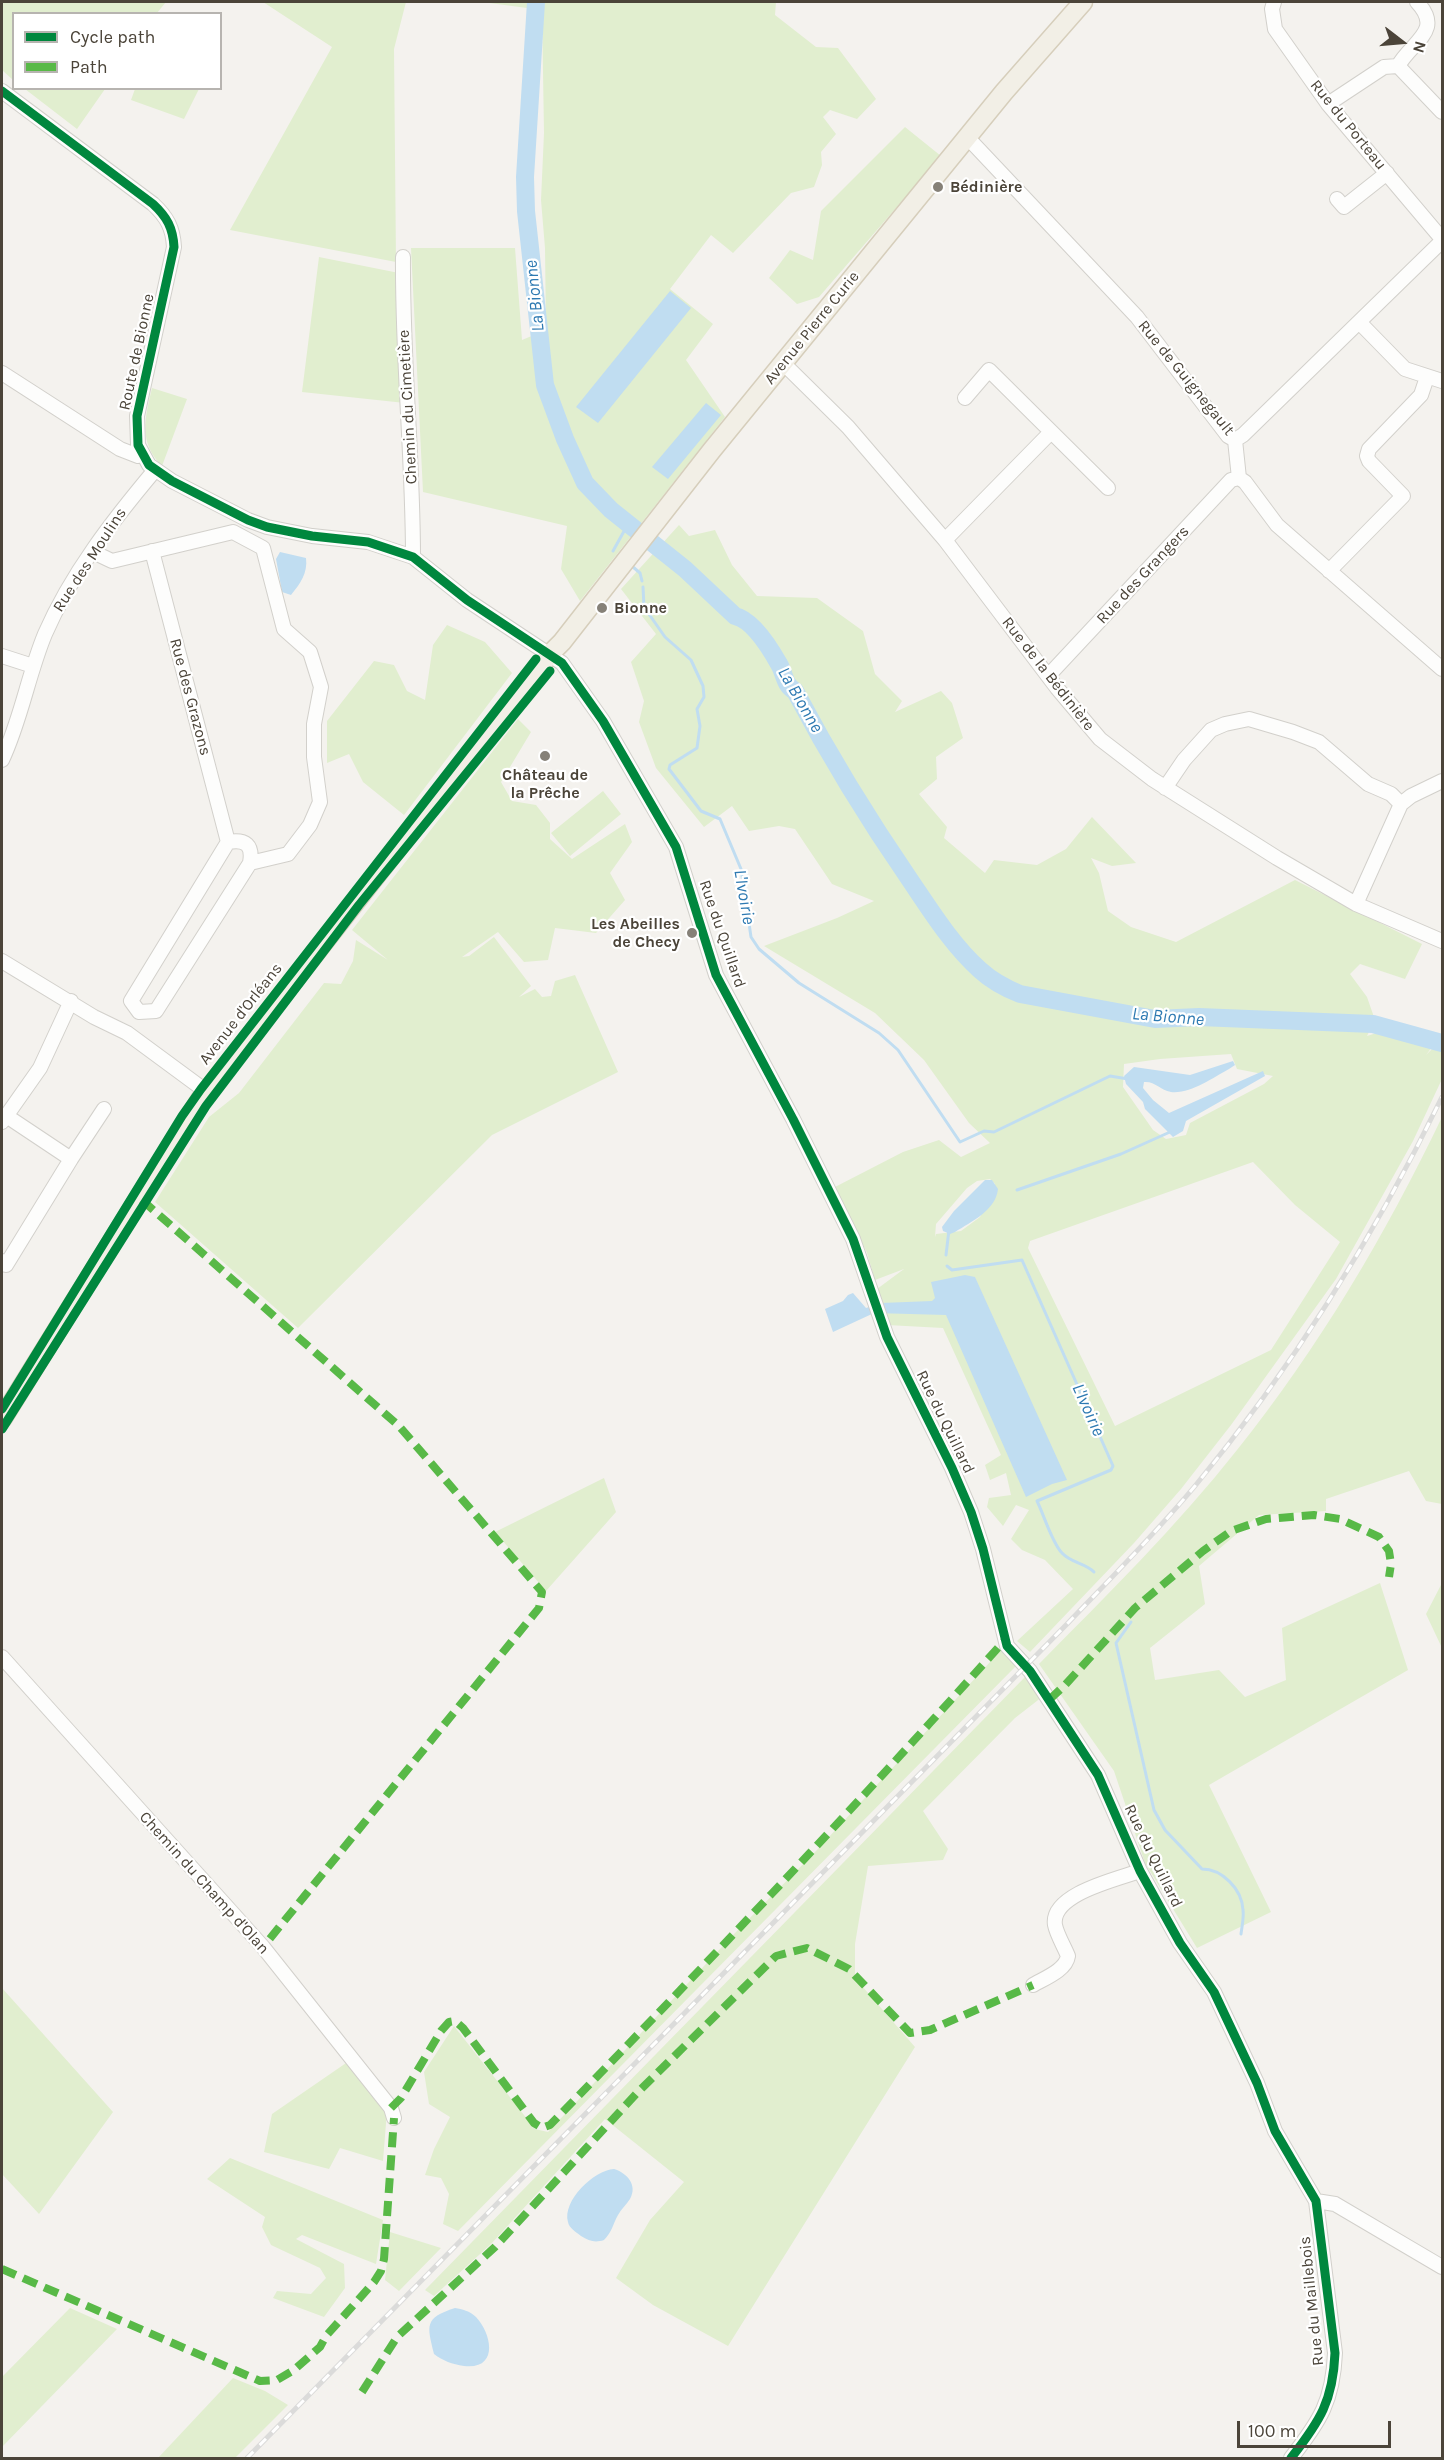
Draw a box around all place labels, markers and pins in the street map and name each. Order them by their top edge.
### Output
place label: Bédinière [950,177,1022,197]
marker: Bédinière [931,180,945,194]
place label: Bionne [614,598,667,618]
marker: Bionne [595,601,609,615]
marker: Château de la Prêche [538,749,552,763]
place label: Château de la Prêche [502,765,588,803]
place label: Les Abeilles de Checy [591,914,680,952]
marker: Les Abeilles de Checy [685,926,699,940]

